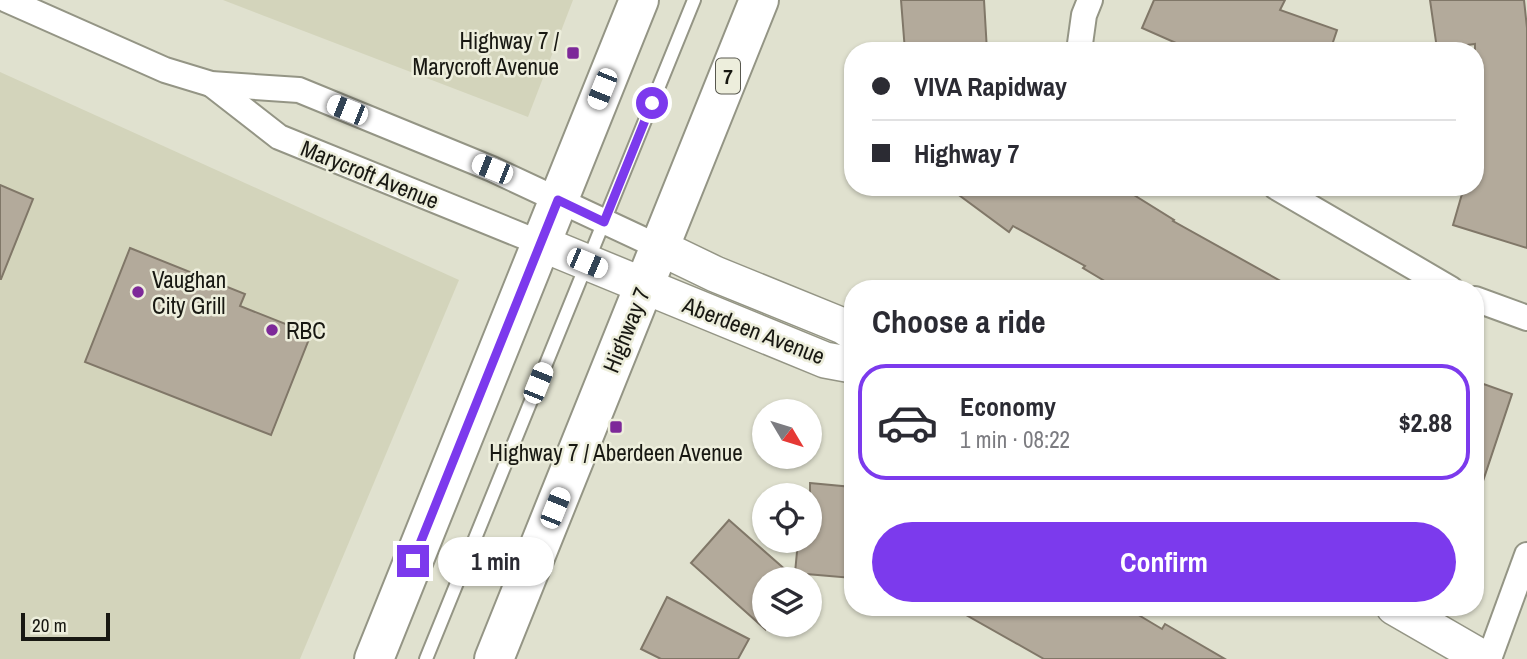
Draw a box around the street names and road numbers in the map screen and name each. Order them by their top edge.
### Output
road number: 7 [716,58,740,94]
street label: Marycroft Avenue [296,132,444,216]
street label: Highway 7 [595,283,657,377]
street label: Aberdeen Avenue [678,288,829,371]

